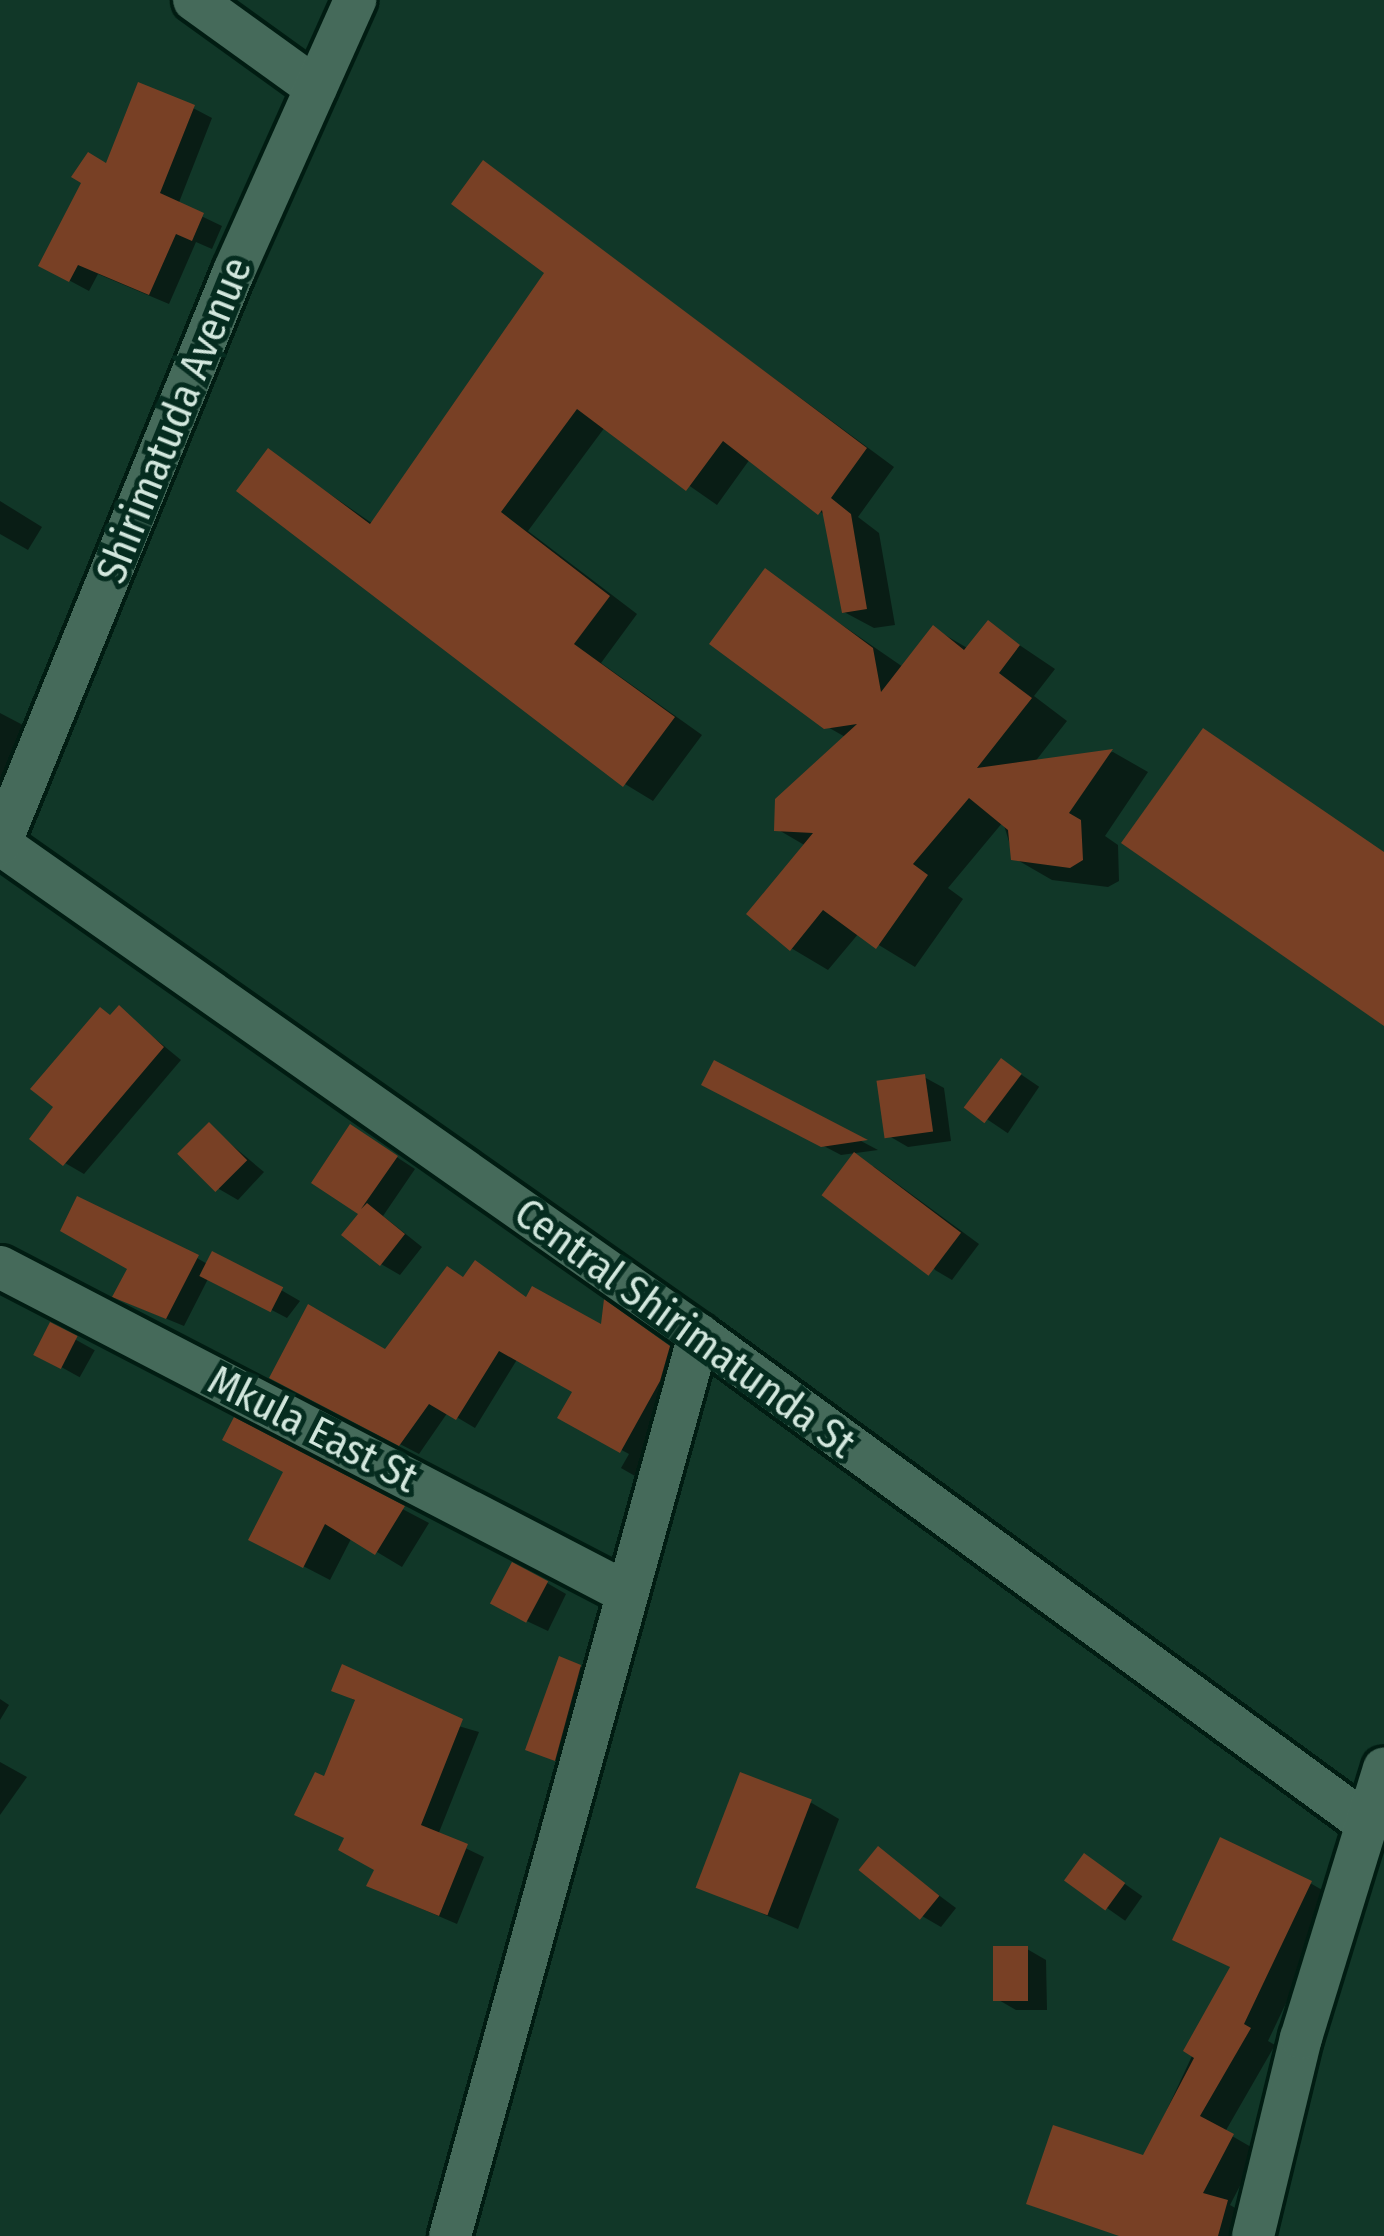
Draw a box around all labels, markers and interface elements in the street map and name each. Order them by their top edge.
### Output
street label: Shirimatuda Avenue [86,250,262,590]
street label: Central Shirimatunda St [505,1188,865,1468]
street label: Mkula East St [200,1355,426,1503]

